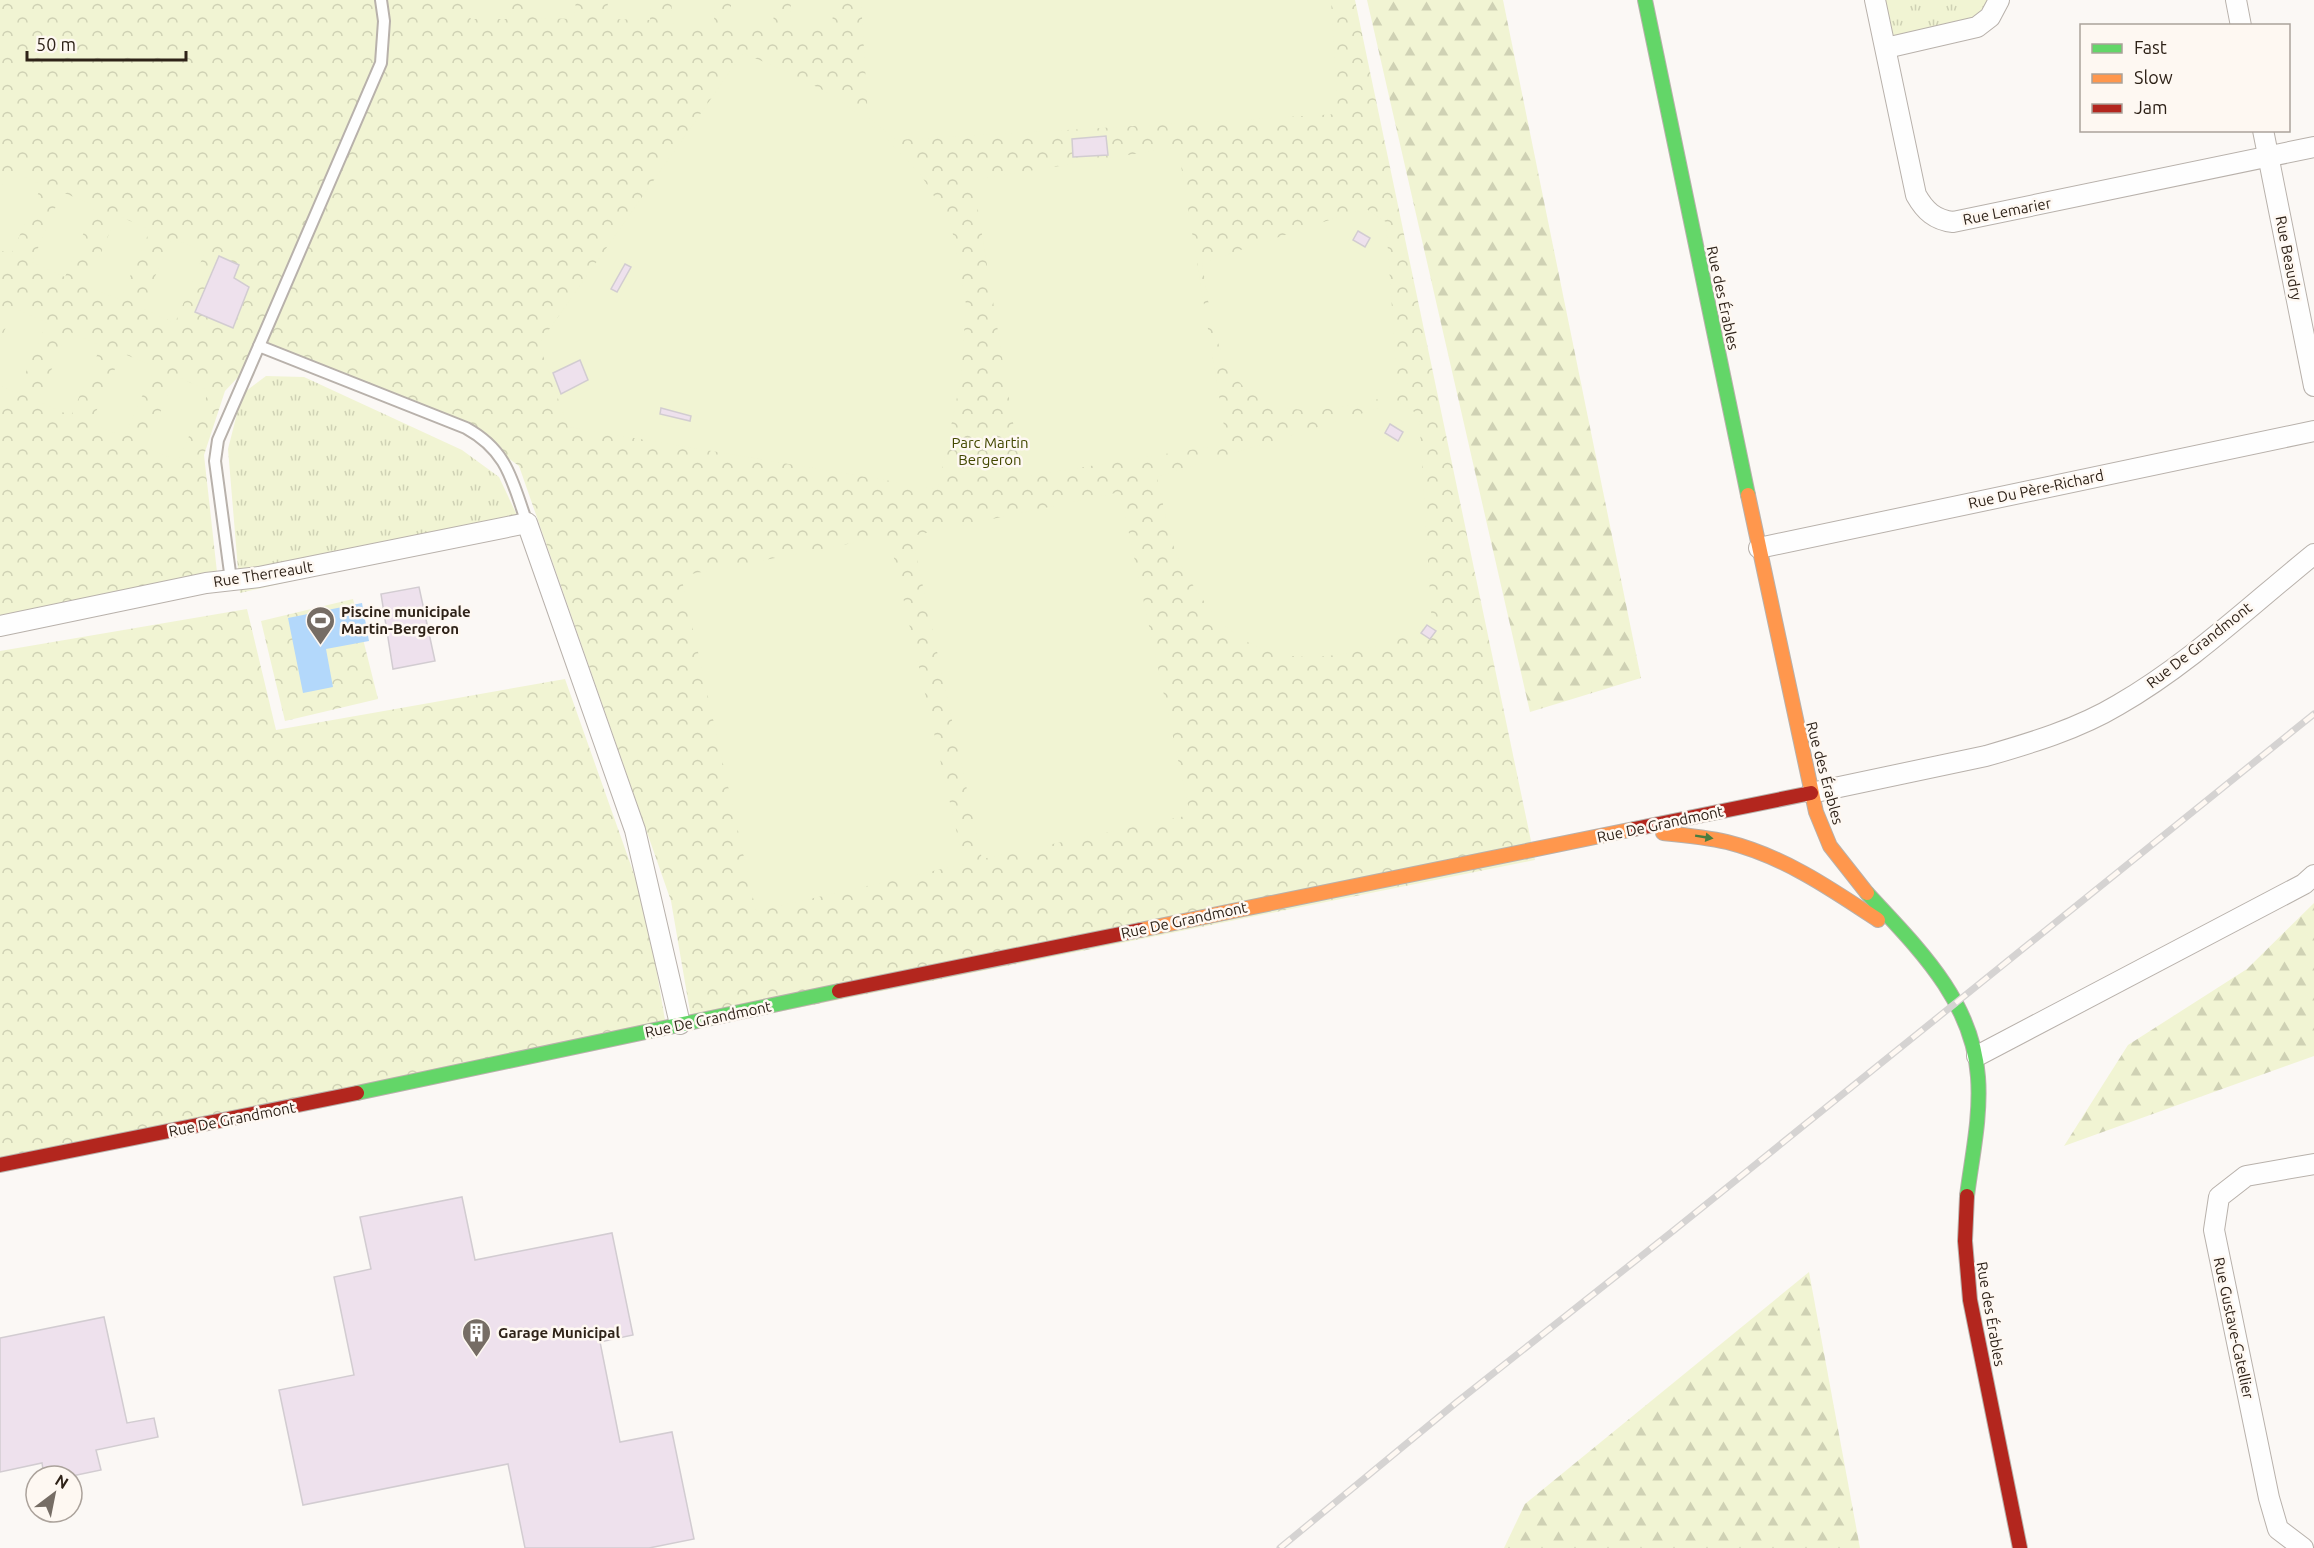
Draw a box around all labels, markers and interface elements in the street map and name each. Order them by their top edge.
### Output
scale bar [27,24,186,62]
legend [2080,24,2290,132]
text: 50 m [36,34,76,54]
text: Fast [2134,37,2167,57]
text: Slow [2134,67,2173,87]
text: Jam [2134,97,2168,117]
street label: Rue Lemarier [1961,194,2053,228]
street label: Rue Beaudry [2272,214,2306,302]
street label: Rue des Érables [1704,244,1742,352]
park label: Parc Martin Bergeron [951,434,1029,468]
street label: Rue Du Père-Richard [1967,466,2105,512]
street label: Rue Therreault [212,558,314,590]
street label: Rue De Grandmont [2143,599,2255,691]
place label: Piscine municipale Martin-Bergeron [341,603,471,637]
sports icon: Piscine municipale Martin-Bergeron [304,604,336,646]
street label: Rue des Érables [1803,720,1847,826]
street label: Rue De Grandmont [1595,802,1725,846]
one-way arrow [1695,832,1714,841]
street label: Rue De Grandmont [1119,898,1249,942]
street label: Rue De Grandmont [643,997,773,1041]
street label: Rue De Grandmont [167,1098,297,1140]
street label: Rue Gustave-Catellier [2211,1255,2257,1401]
street label: Rue des Érables [1973,1260,2009,1368]
building icon: Garage Municipal [461,1316,493,1358]
place label: Garage Municipal [498,1324,620,1341]
north arrow [24,1464,84,1524]
text: N [52,1470,72,1492]

